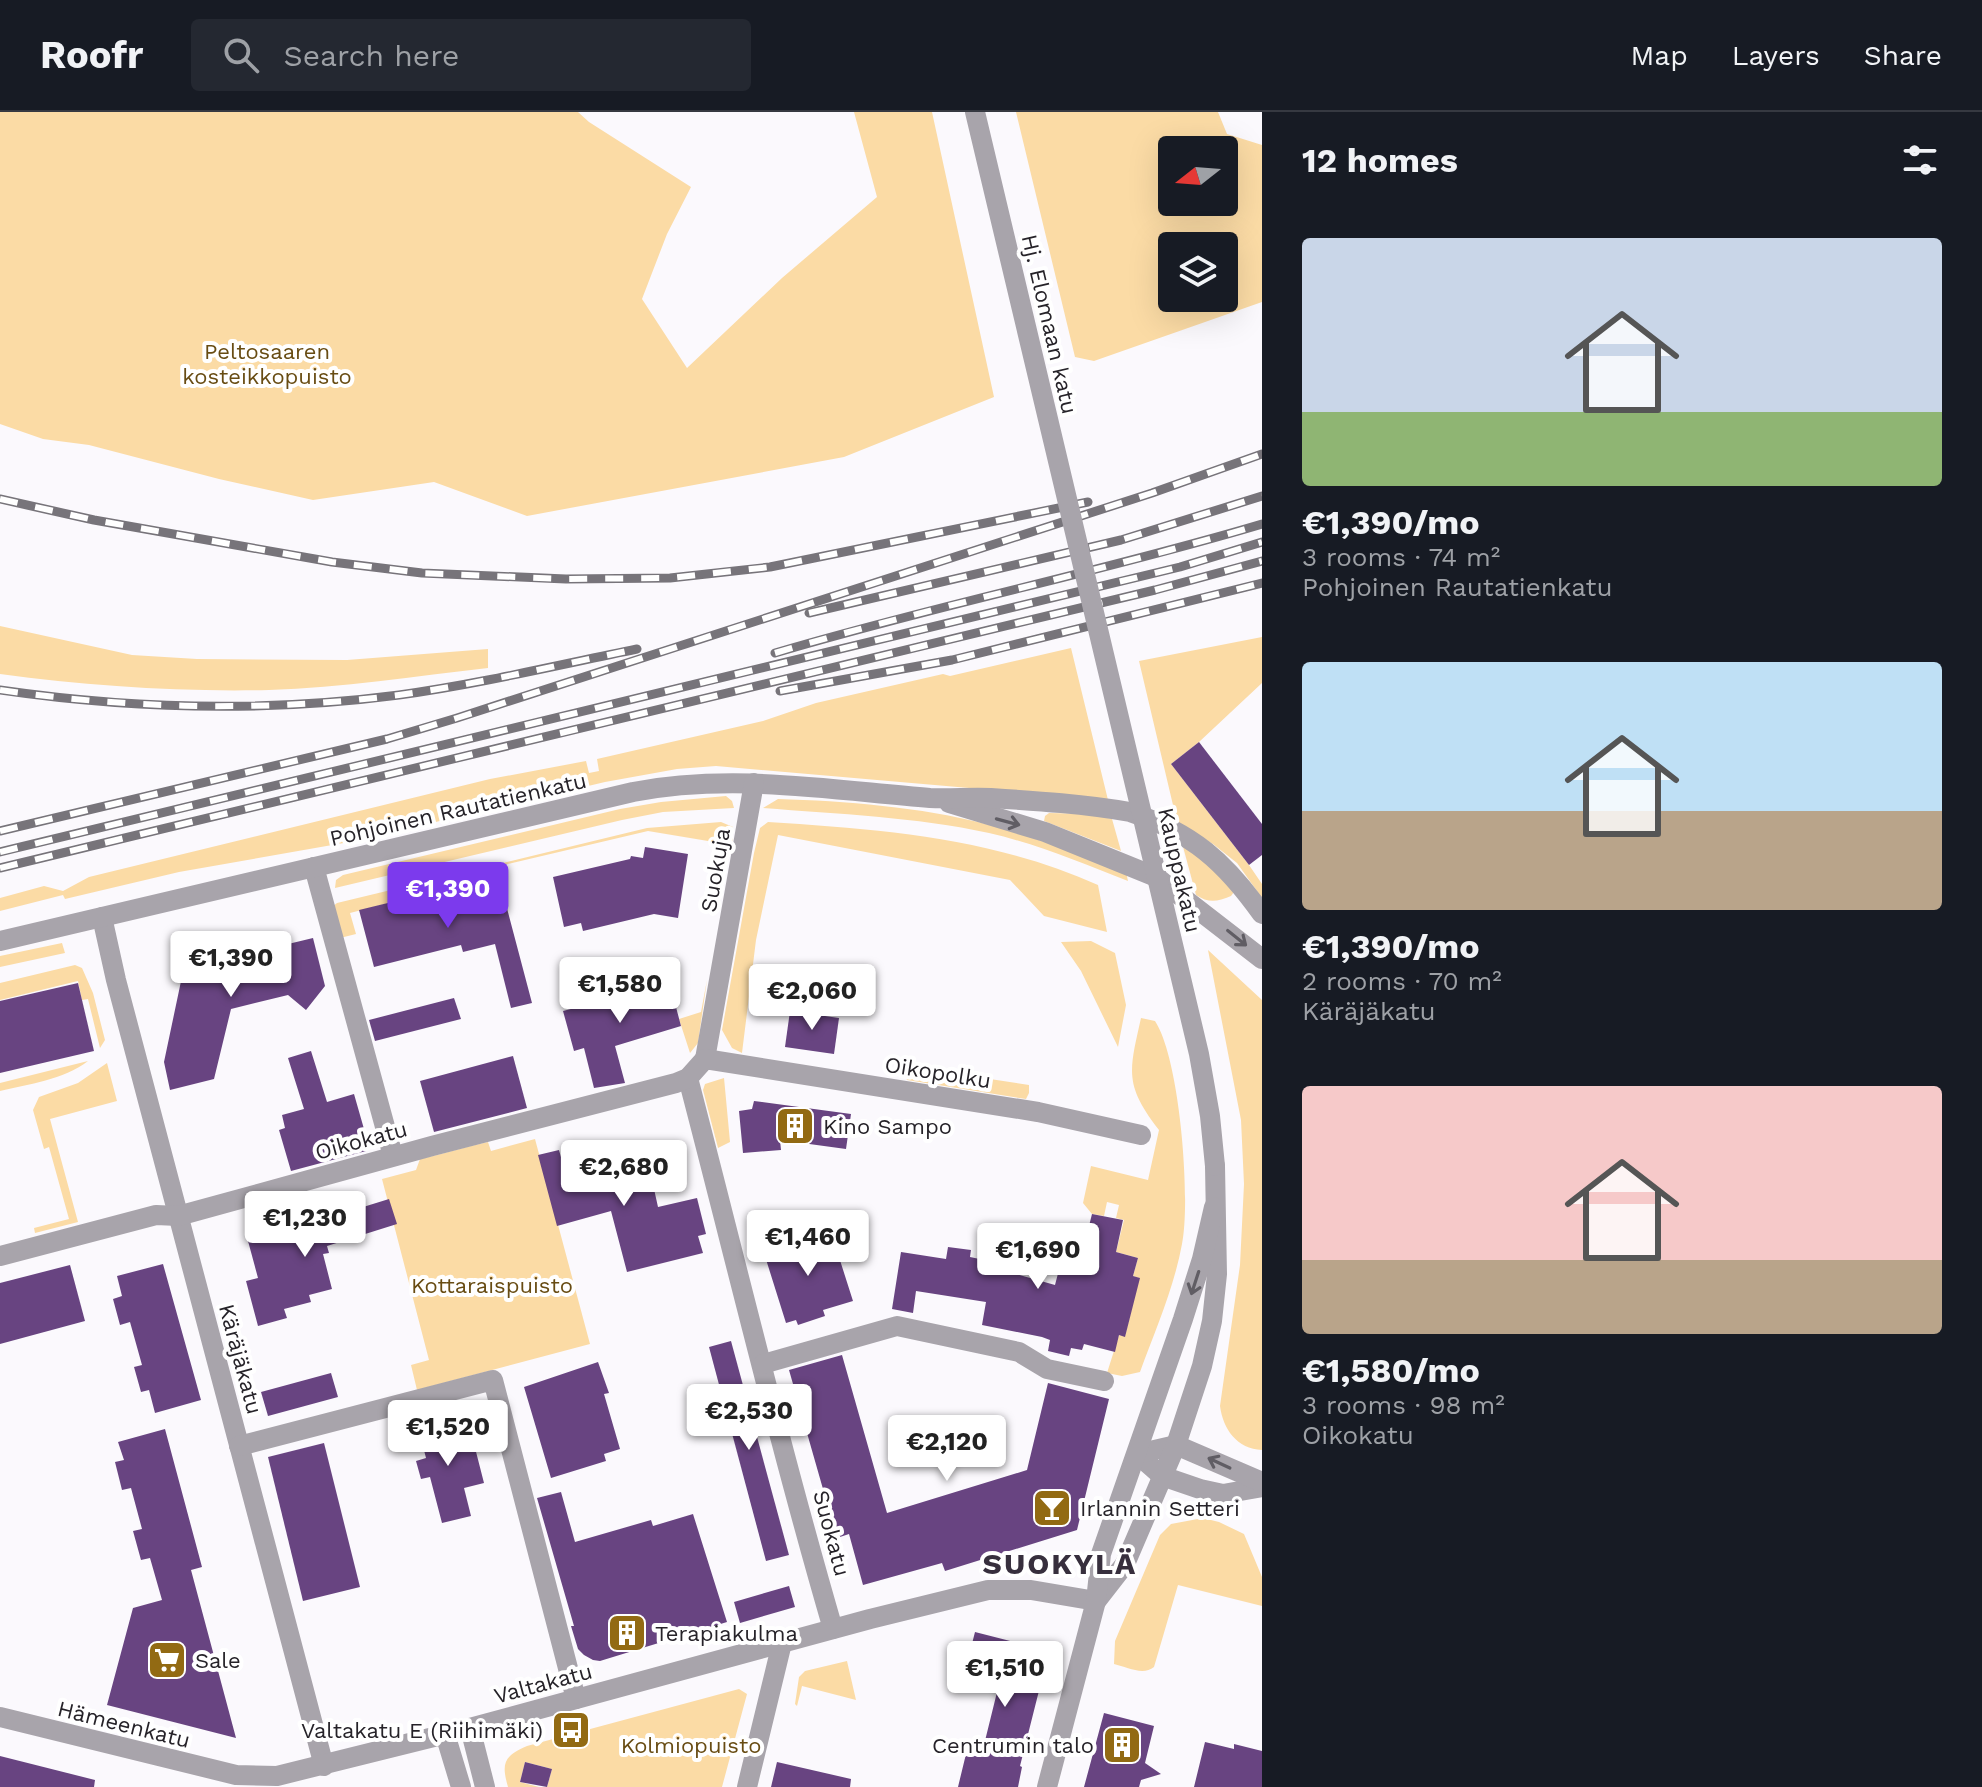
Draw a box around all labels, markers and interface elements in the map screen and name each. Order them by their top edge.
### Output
search box [191,19,751,91]
text: Roofr [40,33,143,77]
icon: search [219,33,263,77]
text: Search here [283,38,459,73]
text: Map [1631,39,1688,72]
text: Layers [1732,39,1820,72]
text: Share [1864,39,1942,72]
north arrow [1158,136,1238,216]
map controls [1158,136,1238,312]
icon: filters [1898,138,1942,182]
text: 12 homes [1302,140,1458,180]
street label: Hj. Elomaan katu [1017,232,1082,416]
button: layers [1158,232,1238,312]
icon: home [1550,290,1694,434]
park label: Peltosaaren kosteikkopuisto [182,339,352,389]
text: €1,390/mo [1302,502,1480,542]
text: 3 rooms · 74 m² [1302,542,1500,572]
text: Pohjoinen Rautatienkatu [1302,572,1612,602]
icon: home [1550,714,1694,858]
street label: Pohjoinen Rautatienkatu [327,768,589,851]
street label: Kauppakatu [1153,805,1206,935]
one-way arrow [994,815,1020,830]
street label: Suokuja [696,826,735,914]
pin: €1,390 [383,862,513,930]
text: €1,390 [405,873,491,903]
text: €1,390/mo [1302,926,1480,966]
one-way arrow [1226,929,1247,947]
pin: €1,390 [166,931,296,999]
text: €1,390 [188,942,274,972]
pin: €1,580 [555,957,685,1025]
pin: €2,060 [747,964,877,1032]
text: 2 rooms · 70 m² [1302,966,1502,996]
text: €1,580 [577,968,663,998]
text: €2,060 [767,975,857,1005]
text: Käräjäkatu [1302,996,1436,1026]
street label: Oikopolku [883,1052,993,1093]
building icon: Kino Sampo [774,1105,816,1147]
place label: Kino Sampo [823,1114,952,1139]
street label: Oikokatu [312,1116,410,1165]
icon: home [1550,1138,1694,1282]
pin: €2,680 [559,1140,689,1208]
text: €2,680 [579,1151,669,1181]
pin: €1,230 [240,1191,370,1259]
text: €1,230 [263,1202,347,1232]
pin: €1,460 [743,1210,873,1278]
text: €1,460 [765,1221,851,1251]
pin: €1,690 [973,1223,1103,1291]
text: €1,690 [995,1234,1081,1264]
one-way arrow [1186,1270,1201,1295]
park label: Kottaraispuisto [411,1273,573,1298]
street label: Käräjäkatu [214,1301,267,1417]
text: €1,580/mo [1302,1350,1480,1390]
pin: €2,530 [684,1384,814,1452]
text: 3 rooms · 98 m² [1302,1390,1505,1420]
text: €2,530 [705,1395,793,1425]
pin: €1,520 [383,1400,513,1468]
text: €1,520 [406,1411,490,1441]
pin: €2,120 [882,1415,1012,1483]
text: Oikokatu [1302,1420,1414,1450]
text: €2,120 [906,1426,988,1456]
one-way arrow [1208,1455,1232,1470]
street label: Suokatu [808,1487,855,1579]
bar icon: Irlannin Setteri [1031,1487,1073,1529]
place label: Irlannin Setteri [1080,1496,1240,1521]
district label: SUOKYLÄ [983,1546,1137,1581]
building icon: Terapiakulma [606,1612,648,1654]
place label: Terapiakulma [655,1621,798,1646]
supermarket icon: Sale [146,1639,188,1681]
pin: €1,510 [940,1641,1070,1709]
place label: Sale [195,1648,241,1673]
text: €1,510 [965,1652,1045,1682]
street label: Valtakatu [491,1658,595,1709]
street label: Hämeenkatu [55,1696,193,1753]
bus stop icon: Valtakatu E (Riihimäki) [550,1709,592,1751]
place label: Valtakatu E (Riihimäki) [301,1718,543,1743]
building icon: Centrumin talo [1101,1724,1143,1766]
park label: Kolmiopuisto [621,1733,761,1758]
place label: Centrumin talo [932,1733,1094,1758]

